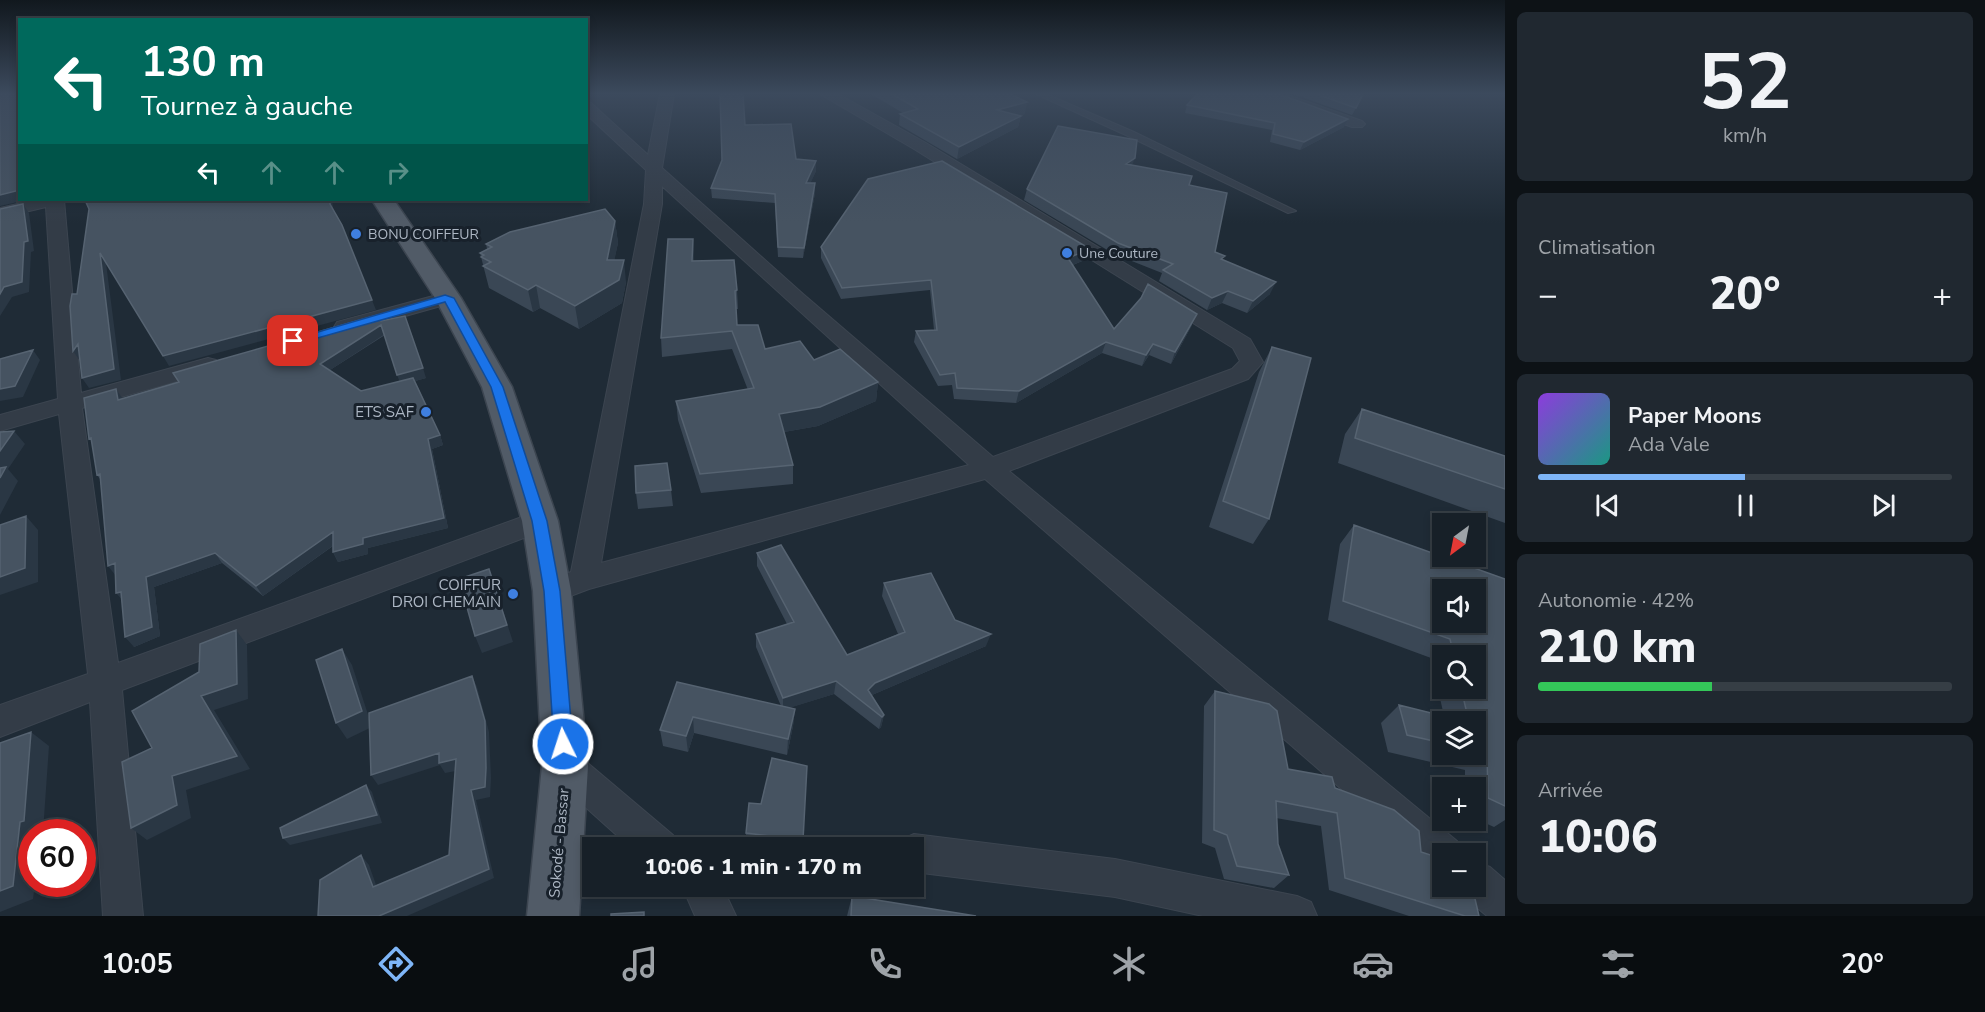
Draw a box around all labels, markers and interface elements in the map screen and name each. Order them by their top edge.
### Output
text: 52 [1698,29,1792,136]
text: 130 m [141,34,265,91]
icon: left [42,42,120,120]
text: Tournez à gauche [141,88,353,125]
text: km/h [1723,122,1767,149]
icon: left [192,156,225,189]
icon: ahead [255,156,288,189]
icon: ahead [318,156,351,189]
icon: right [381,156,414,189]
place label: BONU COIFFEUR [368,225,479,244]
marker: BONU COIFFEUR [349,227,363,241]
text: Climatisation [1538,234,1656,261]
place label: Une Couture [1079,244,1158,263]
marker: Une Couture [1060,246,1074,260]
text: 20° [1709,264,1781,325]
text: − [1538,273,1558,318]
text: + [1932,273,1952,318]
pin [267,315,318,366]
icon: arrive [276,324,309,357]
text: Paper Moons [1628,401,1762,431]
place label: ETS SAF [355,402,414,422]
marker: ETS SAF [419,405,433,419]
text: Ada Vale [1628,431,1710,458]
icon: previous [1591,489,1624,522]
icon: pause [1729,489,1762,522]
icon: next [1867,489,1900,522]
north arrow [1432,513,1486,567]
map controls [1432,513,1486,897]
place label: COIFFUR DROI CHEMAIN [392,575,501,612]
button: sound [1432,579,1486,633]
marker: COIFFUR DROI CHEMAIN [506,587,520,601]
text: Autonomie · 42% [1538,587,1694,614]
text: 210 km [1538,617,1697,678]
button: search [1432,645,1486,699]
button: layers [1432,711,1486,765]
position arrow [531,712,595,776]
button: + [1432,777,1486,831]
text: Arrivée [1538,777,1603,804]
street label: Sokodé - Bassar [544,787,574,899]
text: 10:06 [1538,807,1658,868]
speed limit sign: 60 [18,819,96,897]
button: − [1432,843,1486,897]
text: 10:06 · 1 min · 170 m [644,852,862,882]
icon: directions [375,943,417,985]
icon: music [619,943,661,985]
icon: phone [864,943,906,985]
icon: climate [1108,943,1150,985]
icon: car [1352,943,1394,985]
icon: filters [1597,943,1639,985]
text: 10:05 [101,946,173,983]
text: 20° [1841,946,1884,983]

